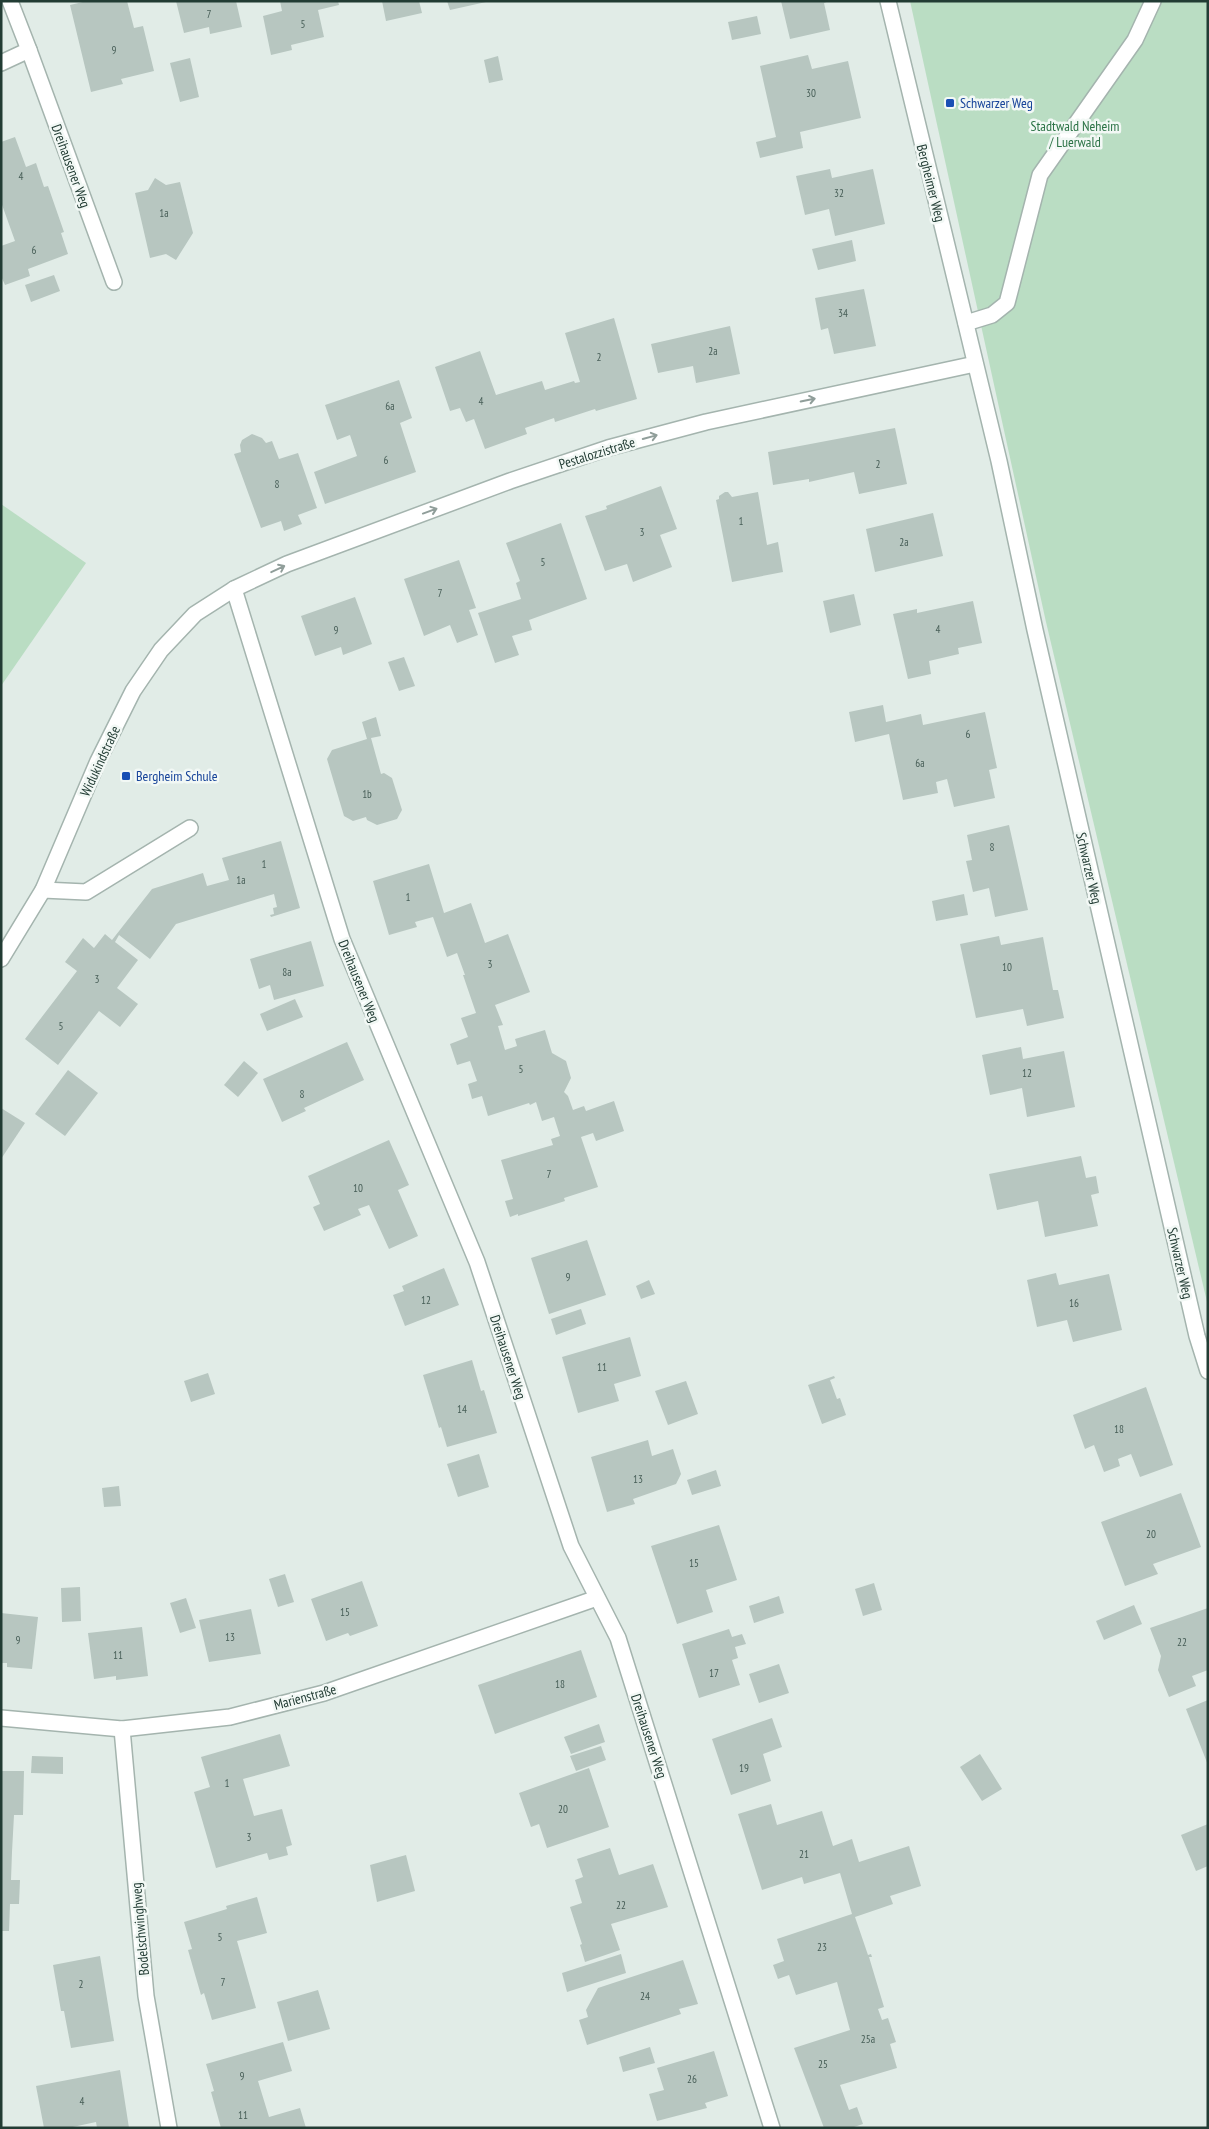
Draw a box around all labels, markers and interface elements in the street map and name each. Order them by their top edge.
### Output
house number: 7 [207,7,212,21]
house number: 5 [301,17,306,31]
house number: 9 [112,43,117,57]
house number: 30 [806,86,816,100]
place label: Schwarzer Weg [960,94,1033,112]
marker: Schwarzer Weg [944,97,956,109]
park label: Stadtwald Neheim / Luerwald [1031,117,1119,151]
street label: Dreihausener Weg [48,122,94,210]
street label: Bergheimer Weg [913,142,949,224]
house number: 4 [19,169,24,183]
house number: 32 [834,186,844,200]
house number: 1a [159,206,169,220]
house number: 6 [32,243,37,257]
house number: 34 [838,306,848,320]
house number: 2a [708,344,718,358]
house number: 2 [597,350,602,364]
house number: 4 [479,394,484,408]
one-way arrow [800,395,816,404]
house number: 6a [385,399,395,413]
one-way arrow [642,432,658,441]
street label: Pestalozzistraße [557,433,637,473]
house number: 6 [384,453,389,467]
house number: 2 [876,457,881,471]
house number: 8 [275,477,280,491]
one-way arrow [422,506,437,515]
house number: 1 [739,514,744,528]
house number: 3 [640,525,645,539]
house number: 2a [899,535,909,549]
house number: 5 [541,555,546,569]
one-way arrow [270,563,285,573]
house number: 7 [438,586,443,600]
house number: 4 [936,622,941,636]
house number: 9 [334,623,339,637]
street label: Widukindstraße [76,723,124,799]
house number: 6 [966,727,971,741]
house number: 6a [915,756,925,770]
place label: Bergheim Schule [136,767,218,785]
marker: Bergheim Schule [120,770,132,782]
house number: 1b [362,787,372,801]
street label: Schwarzer Weg [1072,831,1106,905]
house number: 8 [990,840,995,854]
house number: 1 [262,857,267,871]
house number: 1a [236,873,246,887]
house number: 1 [406,890,411,904]
street label: Dreihausener Weg [334,937,384,1025]
house number: 3 [488,957,493,971]
house number: 10 [1002,960,1012,974]
house number: 8a [282,965,292,979]
house number: 3 [95,972,100,986]
house number: 5 [59,1019,64,1033]
house number: 5 [519,1062,524,1076]
house number: 12 [1022,1066,1032,1080]
house number: 8 [300,1087,305,1101]
house number: 7 [547,1167,552,1181]
house number: 10 [353,1181,363,1195]
street label: Schwarzer Weg [1163,1226,1197,1300]
house number: 9 [566,1270,571,1284]
house number: 12 [421,1293,431,1307]
house number: 16 [1069,1296,1079,1310]
street label: Dreihausener Weg [486,1313,530,1401]
house number: 11 [597,1360,607,1374]
house number: 14 [457,1402,467,1416]
house number: 18 [1114,1422,1124,1436]
house number: 13 [633,1472,643,1486]
house number: 20 [1146,1527,1156,1541]
house number: 15 [689,1556,699,1570]
house number: 15 [340,1605,350,1619]
house number: 13 [225,1630,235,1644]
house number: 9 [16,1633,21,1647]
house number: 22 [1177,1635,1187,1649]
house number: 11 [113,1648,123,1662]
house number: 17 [709,1666,719,1680]
house number: 18 [555,1677,565,1691]
street label: Marienstraße [272,1680,338,1714]
street label: Dreihausener Weg [627,1692,671,1780]
house number: 19 [739,1761,749,1775]
house number: 1 [225,1776,230,1790]
house number: 20 [558,1802,568,1816]
house number: 3 [247,1830,252,1844]
house number: 21 [799,1847,809,1861]
street label: Bodelschwinghweg [127,1882,153,1976]
house number: 22 [616,1898,626,1912]
house number: 5 [218,1930,223,1944]
house number: 23 [817,1940,827,1954]
house number: 7 [221,1975,226,1989]
house number: 2 [79,1977,84,1991]
house number: 24 [640,1989,650,2003]
house number: 25a [861,2032,875,2046]
house number: 25 [818,2057,828,2071]
house number: 9 [240,2069,245,2083]
house number: 26 [687,2072,697,2086]
house number: 4 [80,2094,85,2108]
house number: 11 [238,2108,248,2122]

